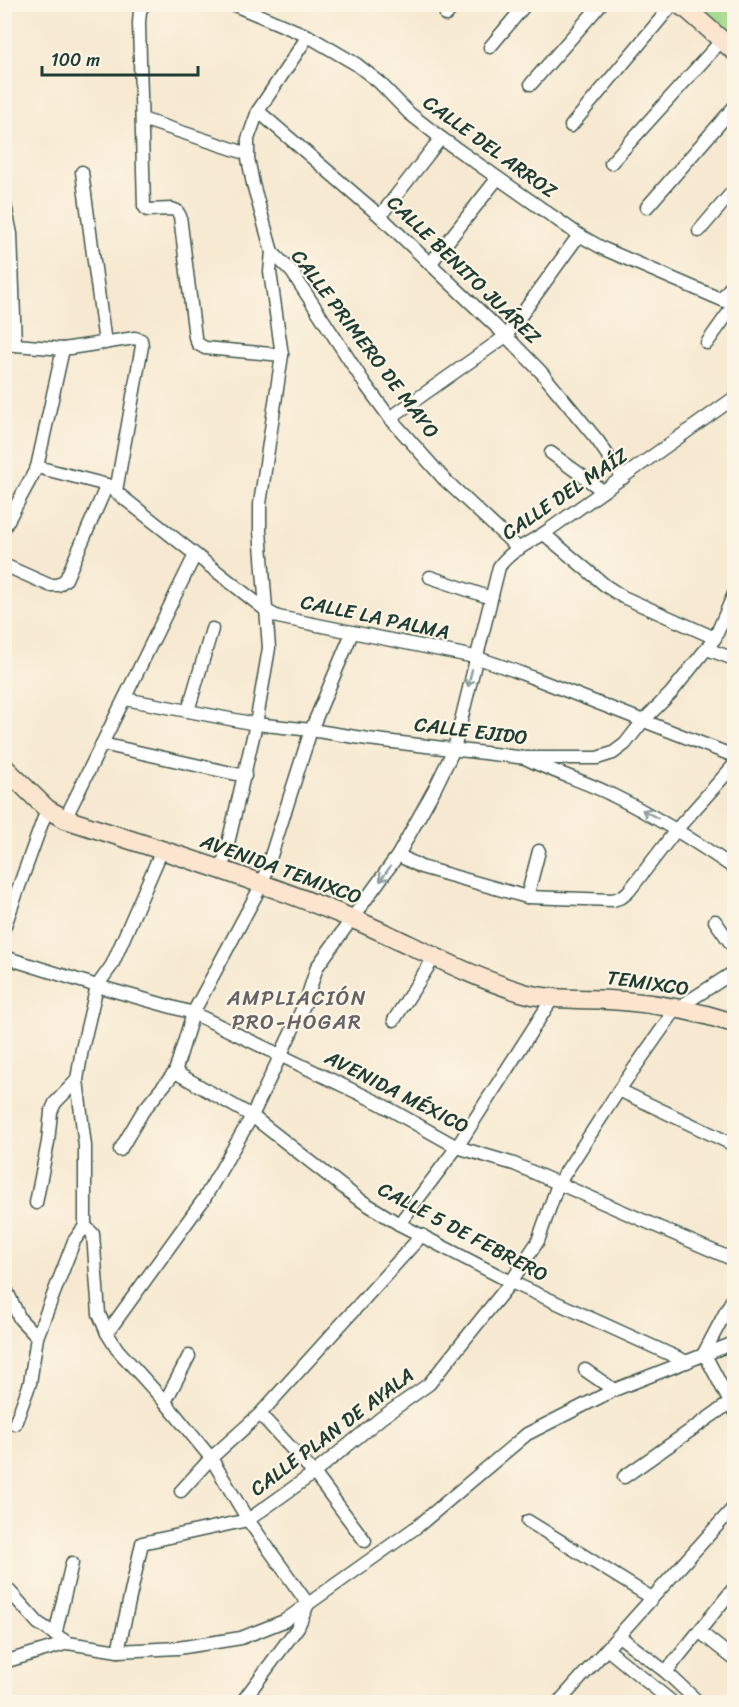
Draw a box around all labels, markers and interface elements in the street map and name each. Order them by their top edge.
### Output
scale bar [42,39,198,77]
text: 100 m [51,44,100,76]
street label: CALLE DEL ARROZ [415,86,565,208]
street label: CALLE BENITO JUÁREZ [378,187,550,354]
street label: CALLE PRIMERO DE MAYO [282,242,448,446]
street label: CALLE DEL MAÍZ [494,438,636,550]
street label: CALLE LA PALMA [297,584,453,650]
one-way arrow [464,669,476,688]
street label: CALLE EJIDO [412,707,530,755]
one-way arrow [641,808,659,819]
street label: AVENIDA TEMIXCO [195,823,367,914]
one-way arrow [378,866,391,883]
street label: TEMIXCO [605,960,691,1006]
district label: AMPLIACIÓN PRO-HOGAR [226,979,367,1041]
street label: AVENIDA MÉXICO [318,1040,475,1144]
street label: CALLE 5 DE FEBRERO [371,1172,555,1292]
street label: CALLE PLAN DE AYALA [242,1358,422,1506]

